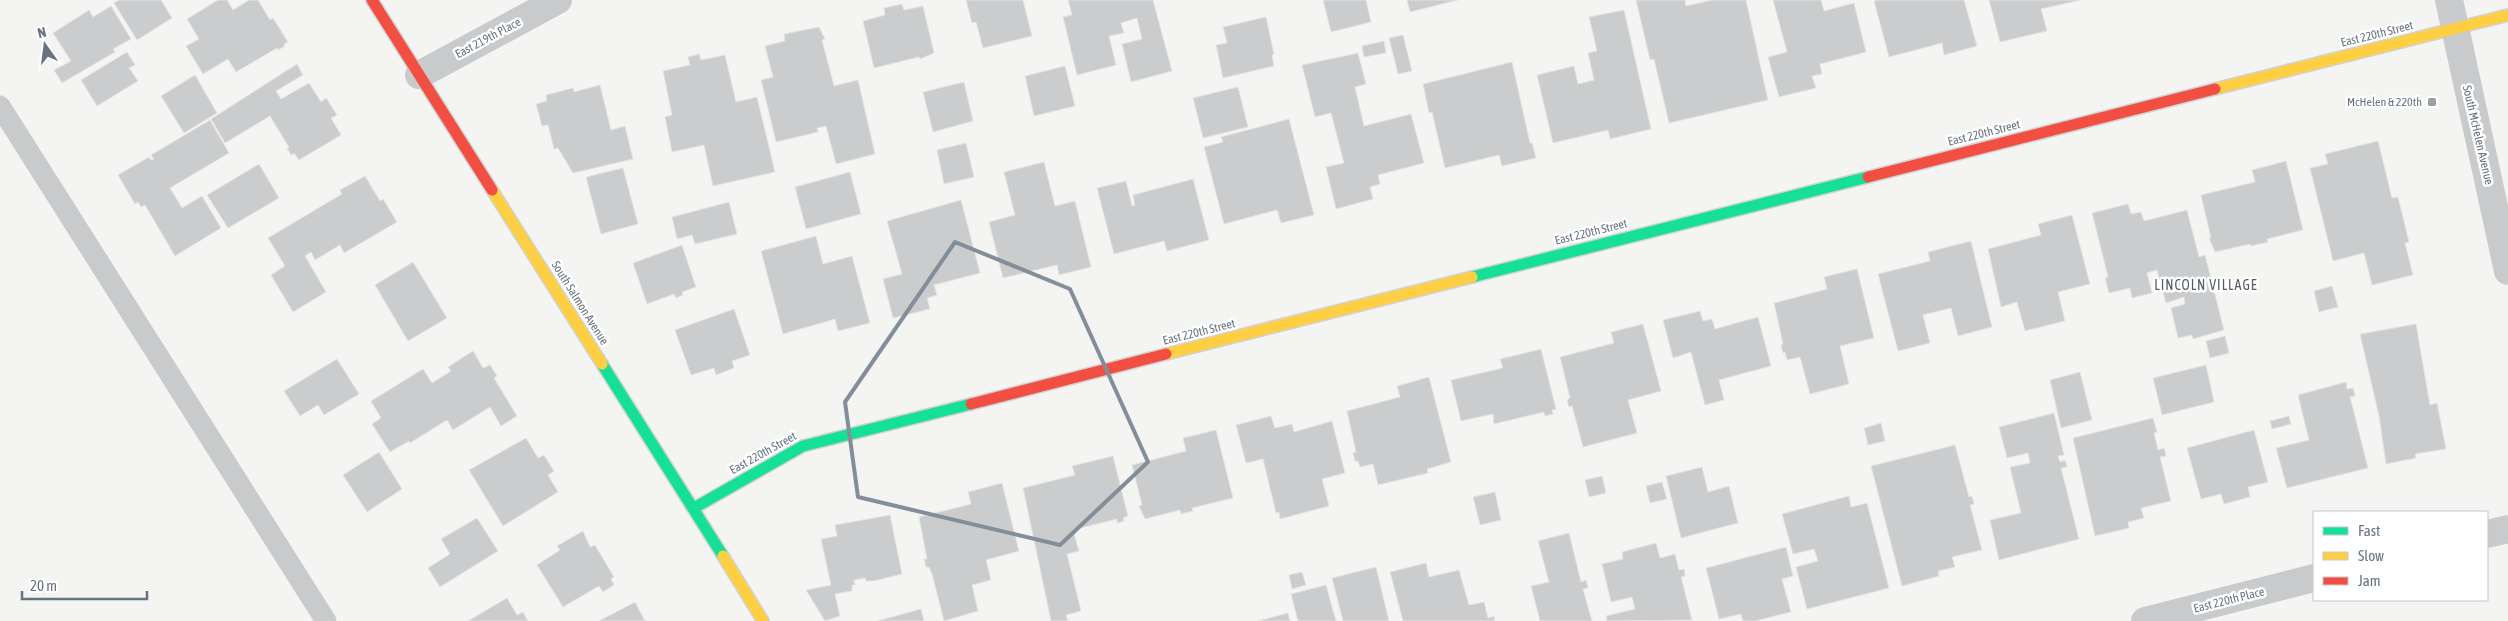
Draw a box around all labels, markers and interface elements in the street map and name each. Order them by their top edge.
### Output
street label: East 219th Place [453,15,523,61]
street label: East 220th Street [2339,18,2415,50]
north arrow [20,20,70,70]
text: N [36,24,48,41]
street label: South McHelen Avenue [2460,84,2496,186]
place label: McHelen & 220th [2347,95,2422,109]
marker: McHelen & 220th [2426,96,2438,108]
street label: East 220th Street [1946,117,2022,149]
street label: East 220th Street [1553,216,1629,248]
street label: South Salmon Avenue [549,259,611,347]
district label: LINCOLN VILLAGE [2154,277,2258,293]
street label: East 220th Street [1161,316,1237,348]
street label: East 220th Street [727,429,799,477]
legend [2313,511,2488,601]
text: Fast [2358,522,2380,539]
text: Slow [2358,547,2384,564]
scale bar [22,568,148,600]
text: Jam [2358,572,2381,589]
text: 20 m [30,577,57,594]
street label: East 220th Place [2192,584,2266,616]

